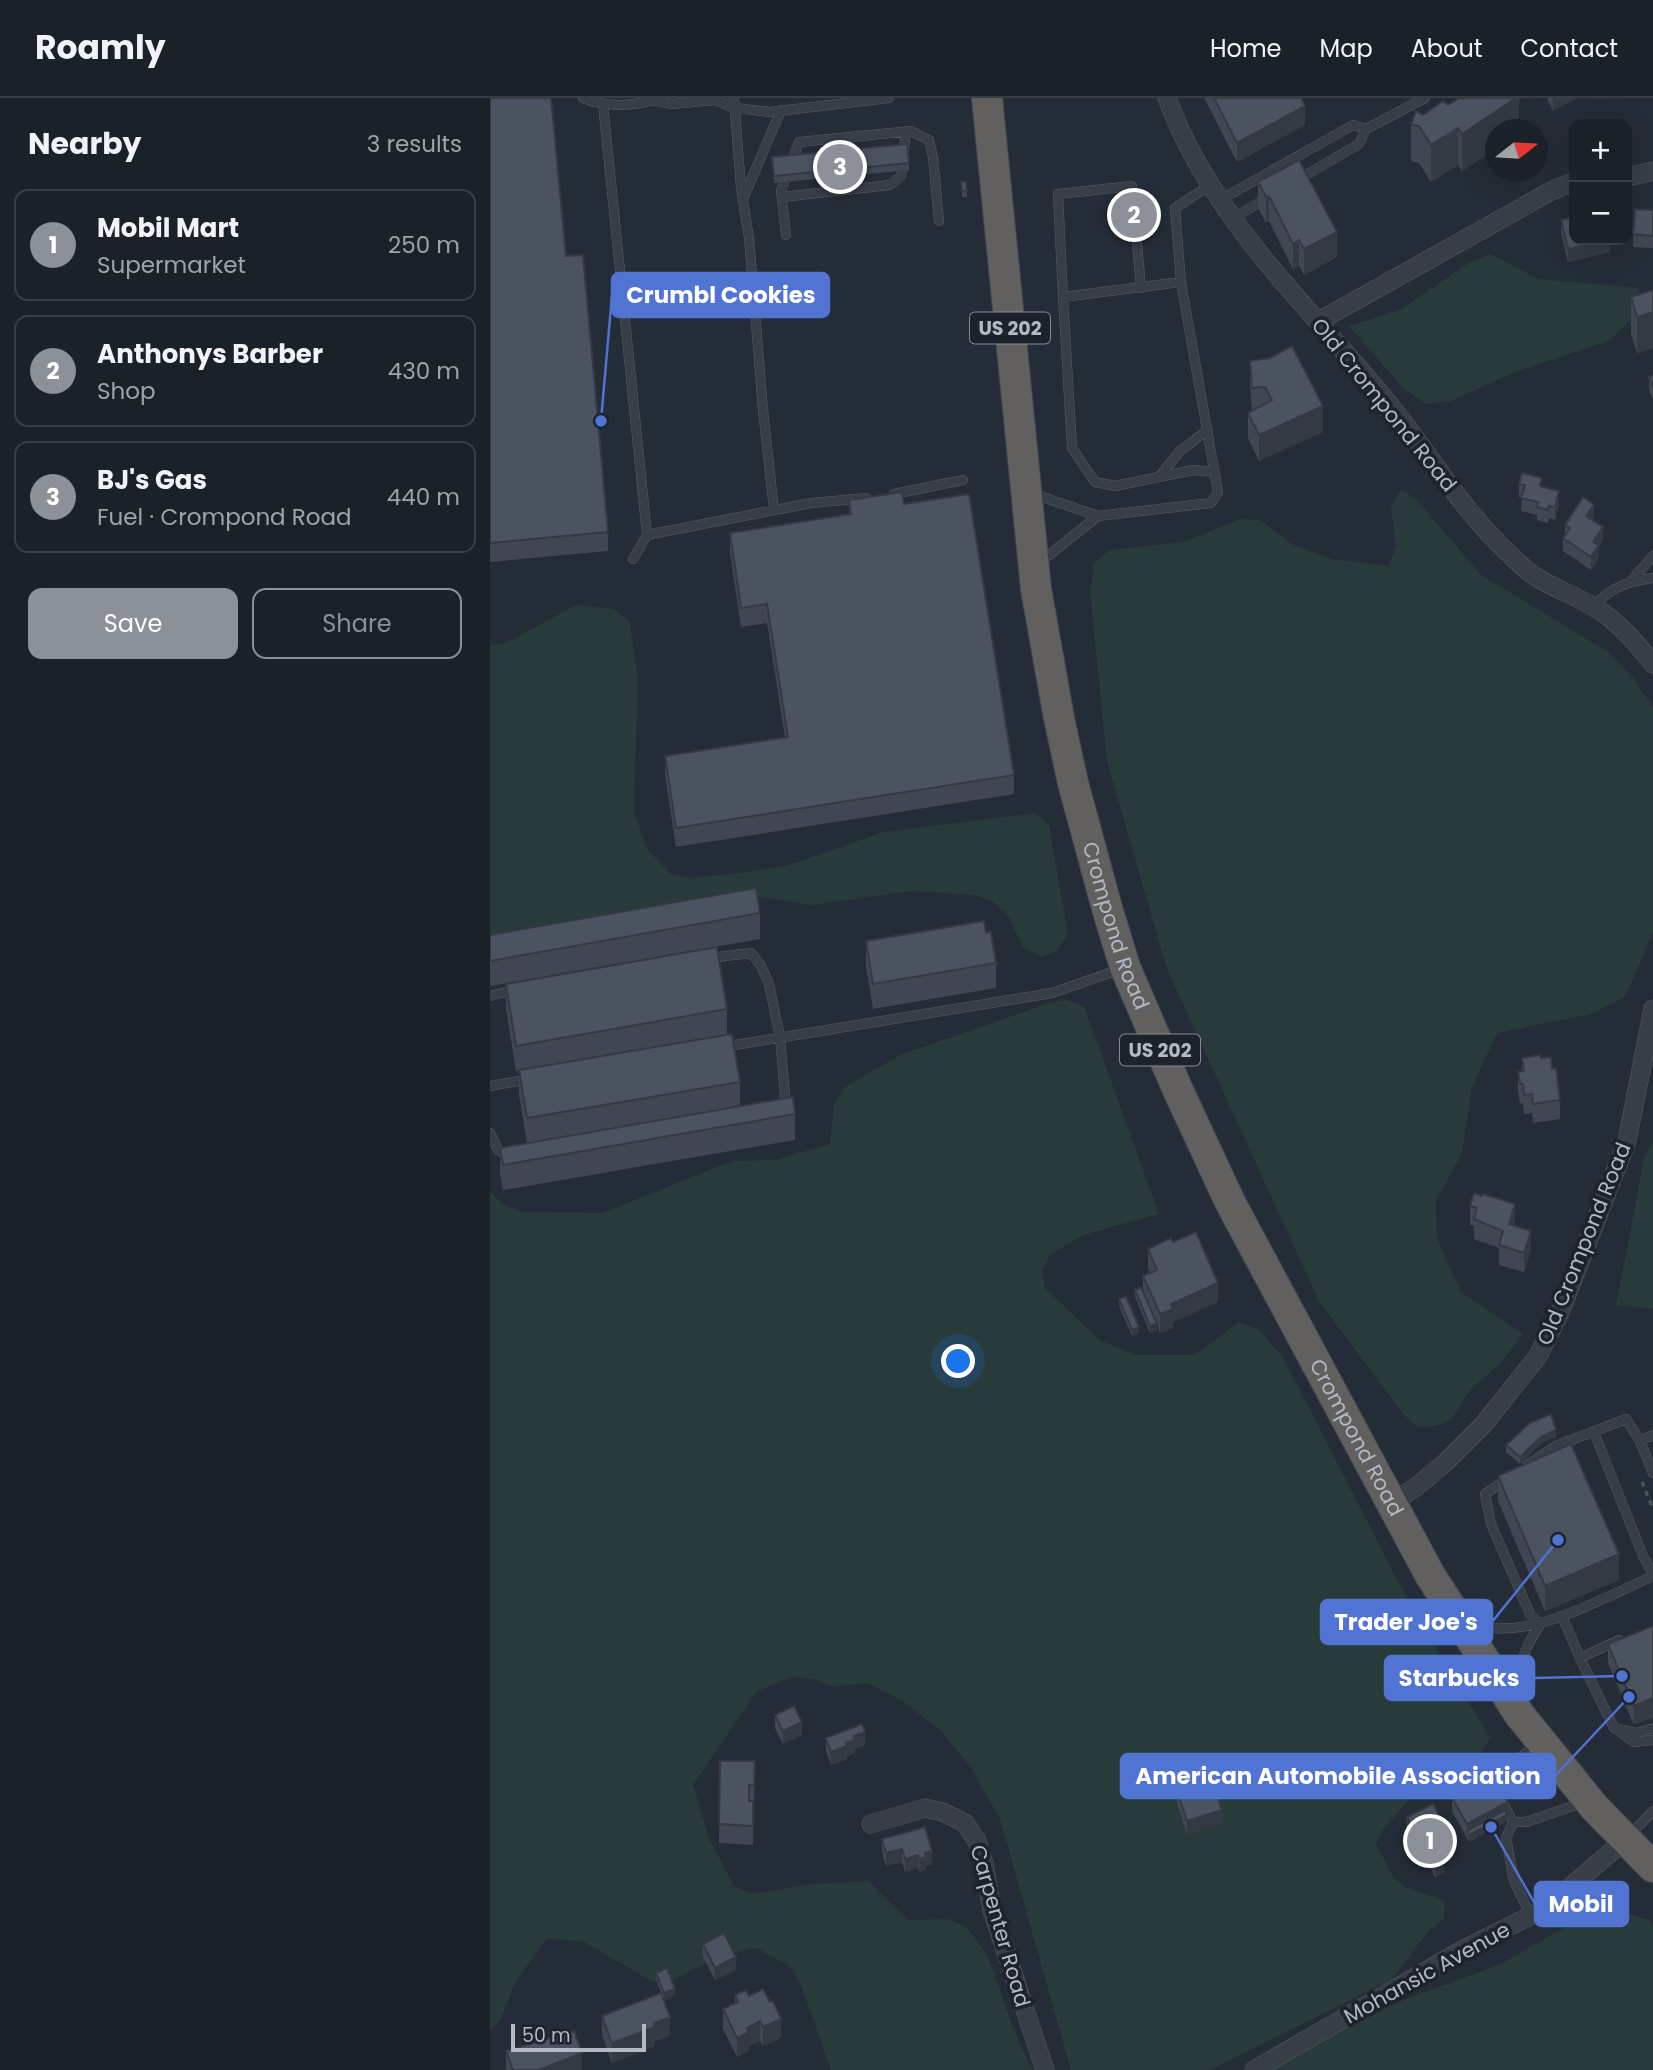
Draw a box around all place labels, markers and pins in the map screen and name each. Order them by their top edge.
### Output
pin: 3 [817,141,863,193]
pin: 2 [1111,189,1157,241]
callout: Crumbl Cookies [612,273,829,317]
callout: Trader Joe's [1321,1600,1492,1644]
callout: Starbucks [1385,1656,1534,1700]
callout: American Automobile Association [1121,1754,1555,1798]
pin: 1 [1407,1815,1453,1867]
callout: Mobil [1535,1882,1628,1926]

